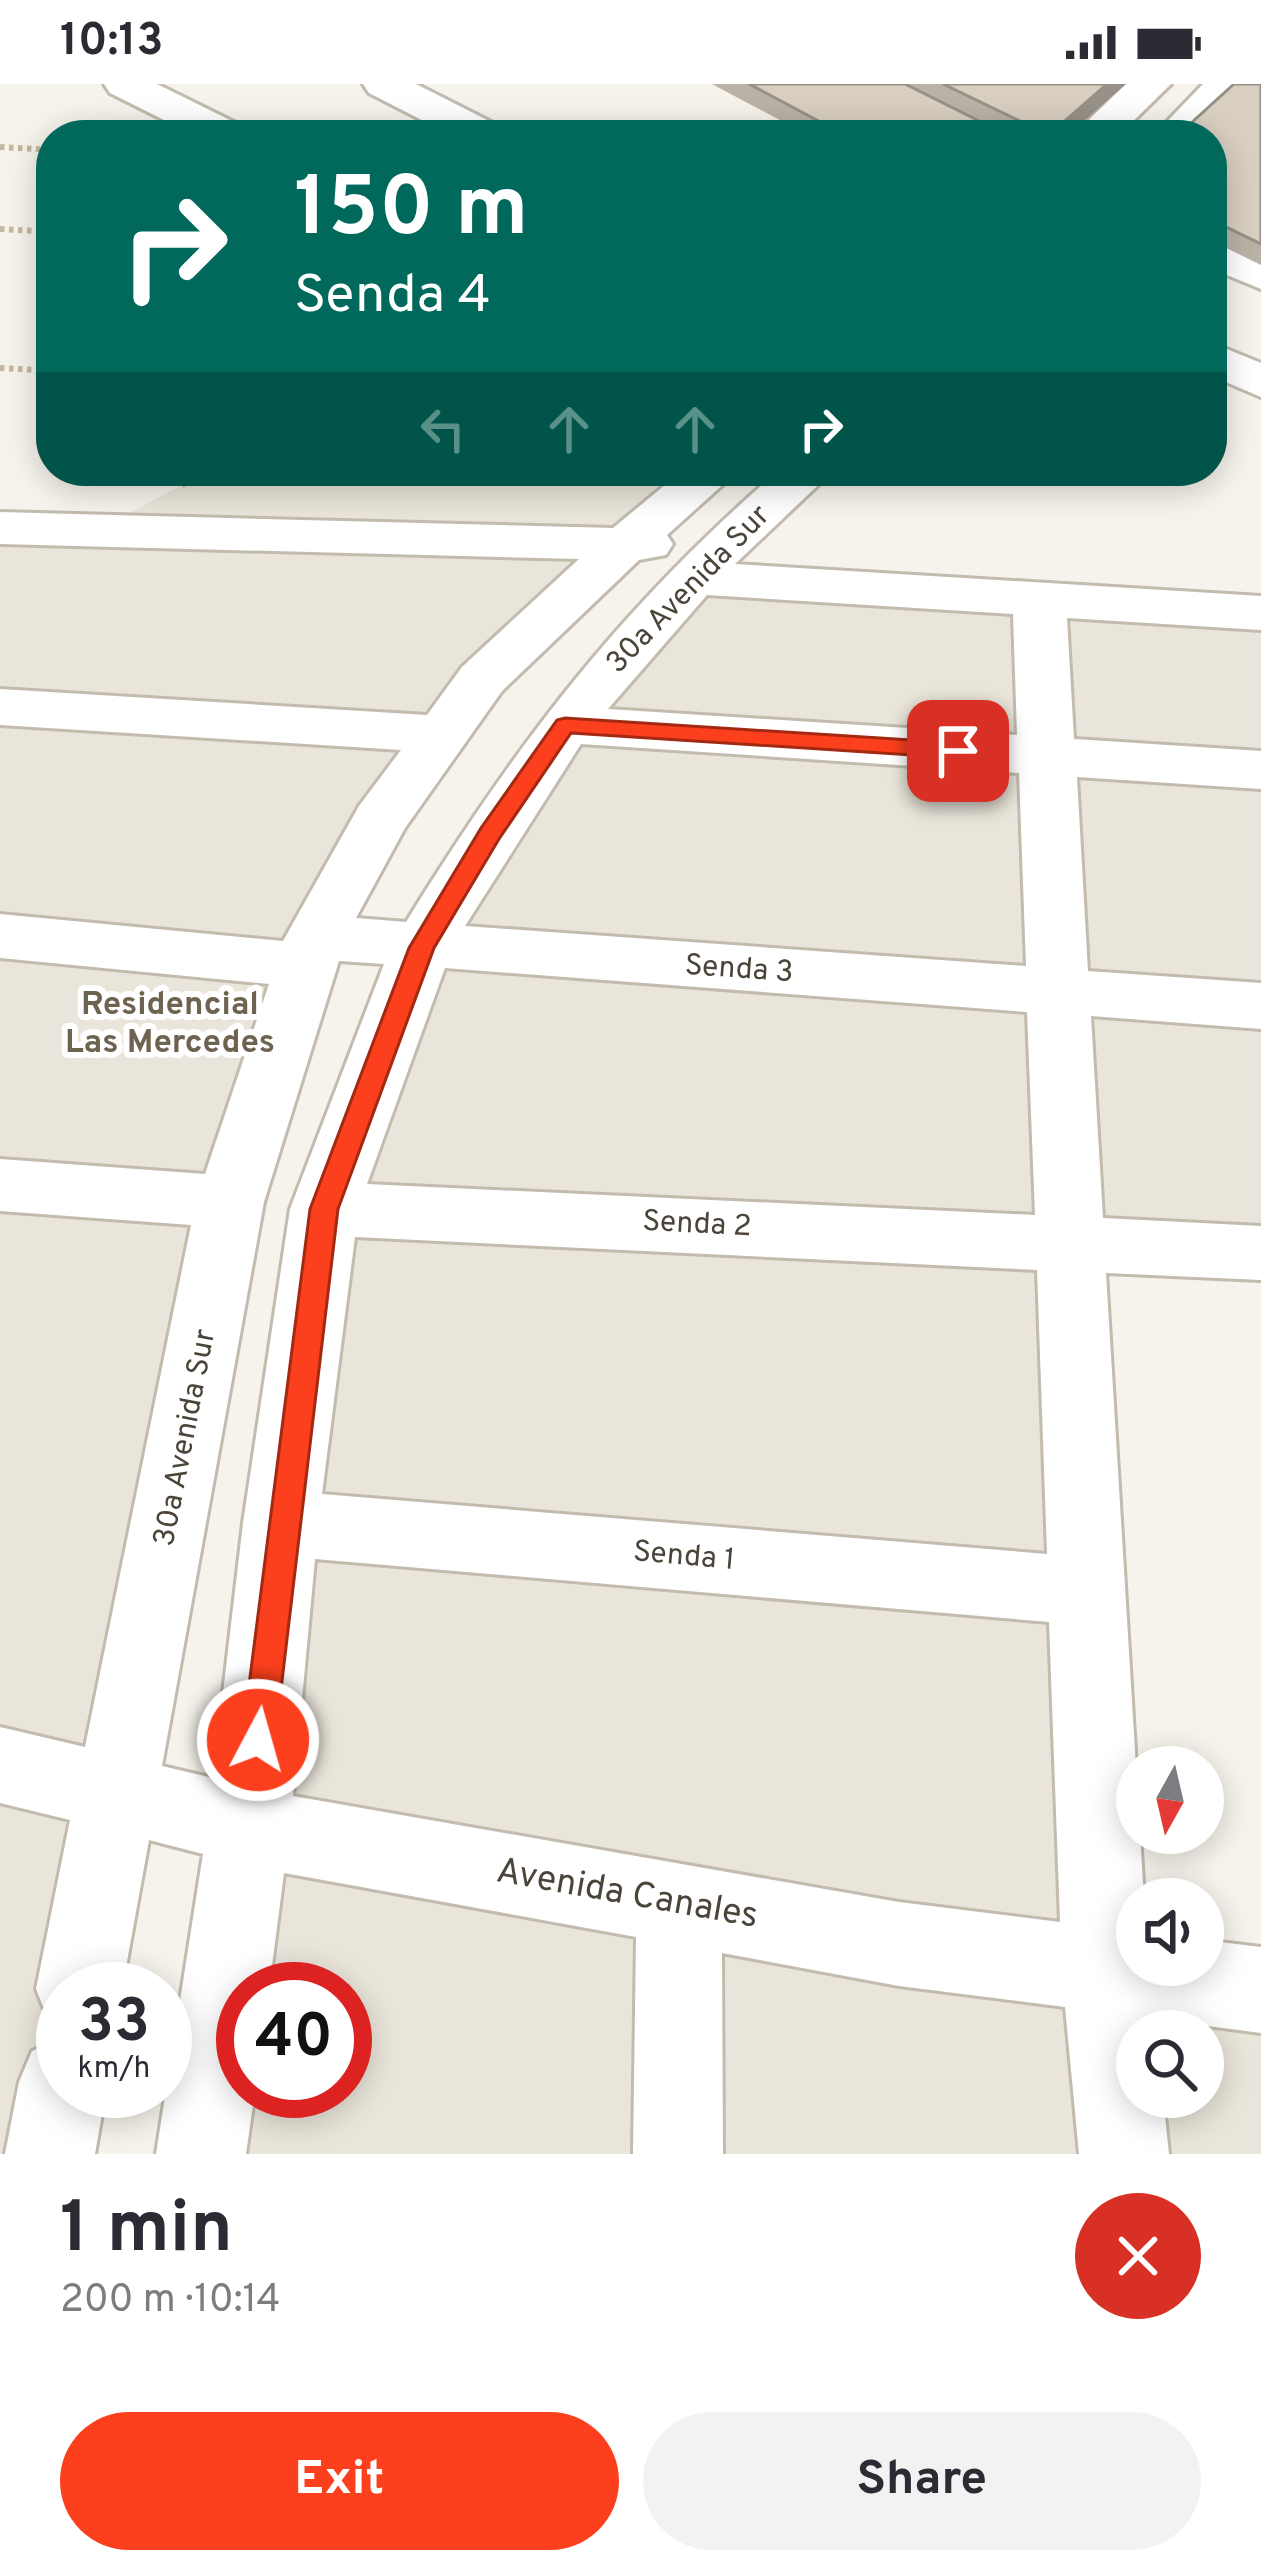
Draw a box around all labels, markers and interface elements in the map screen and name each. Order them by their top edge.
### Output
text: 10:13 [60,14,164,71]
text: 150 m [294,159,529,265]
icon: right [96,168,252,324]
text: Senda 4 [294,263,491,332]
icon: left [410,396,476,462]
icon: ahead [536,396,602,462]
icon: ahead [662,396,728,462]
icon: right [788,396,854,462]
street label: 30a Avenida Sur [599,498,779,682]
pin [907,700,1009,802]
icon: arrive [925,718,991,784]
street label: Senda 3 [683,948,795,992]
district label: Residencial Las Mercedes [65,985,275,1065]
street label: Senda 2 [641,1204,753,1246]
street label: 30a Avenida Sur [147,1326,225,1550]
street label: Senda 1 [632,1534,736,1580]
position arrow [195,1677,321,1803]
north arrow [1116,1746,1224,1854]
map controls [1116,1746,1224,2118]
street label: Avenida Canales [492,1849,762,1941]
button: sound [1116,1878,1224,1986]
speed limit sign: 40 [216,1962,372,2118]
text: 33 [78,1987,150,2063]
button: search [1116,2010,1224,2118]
text: km/h [78,2051,150,2088]
text: 1 min [60,2186,233,2278]
button: close [1075,2193,1201,2319]
text: 200 m · 10:14 [60,2277,281,2326]
button: Exit [60,2412,619,2550]
button: Share [643,2412,1201,2550]

